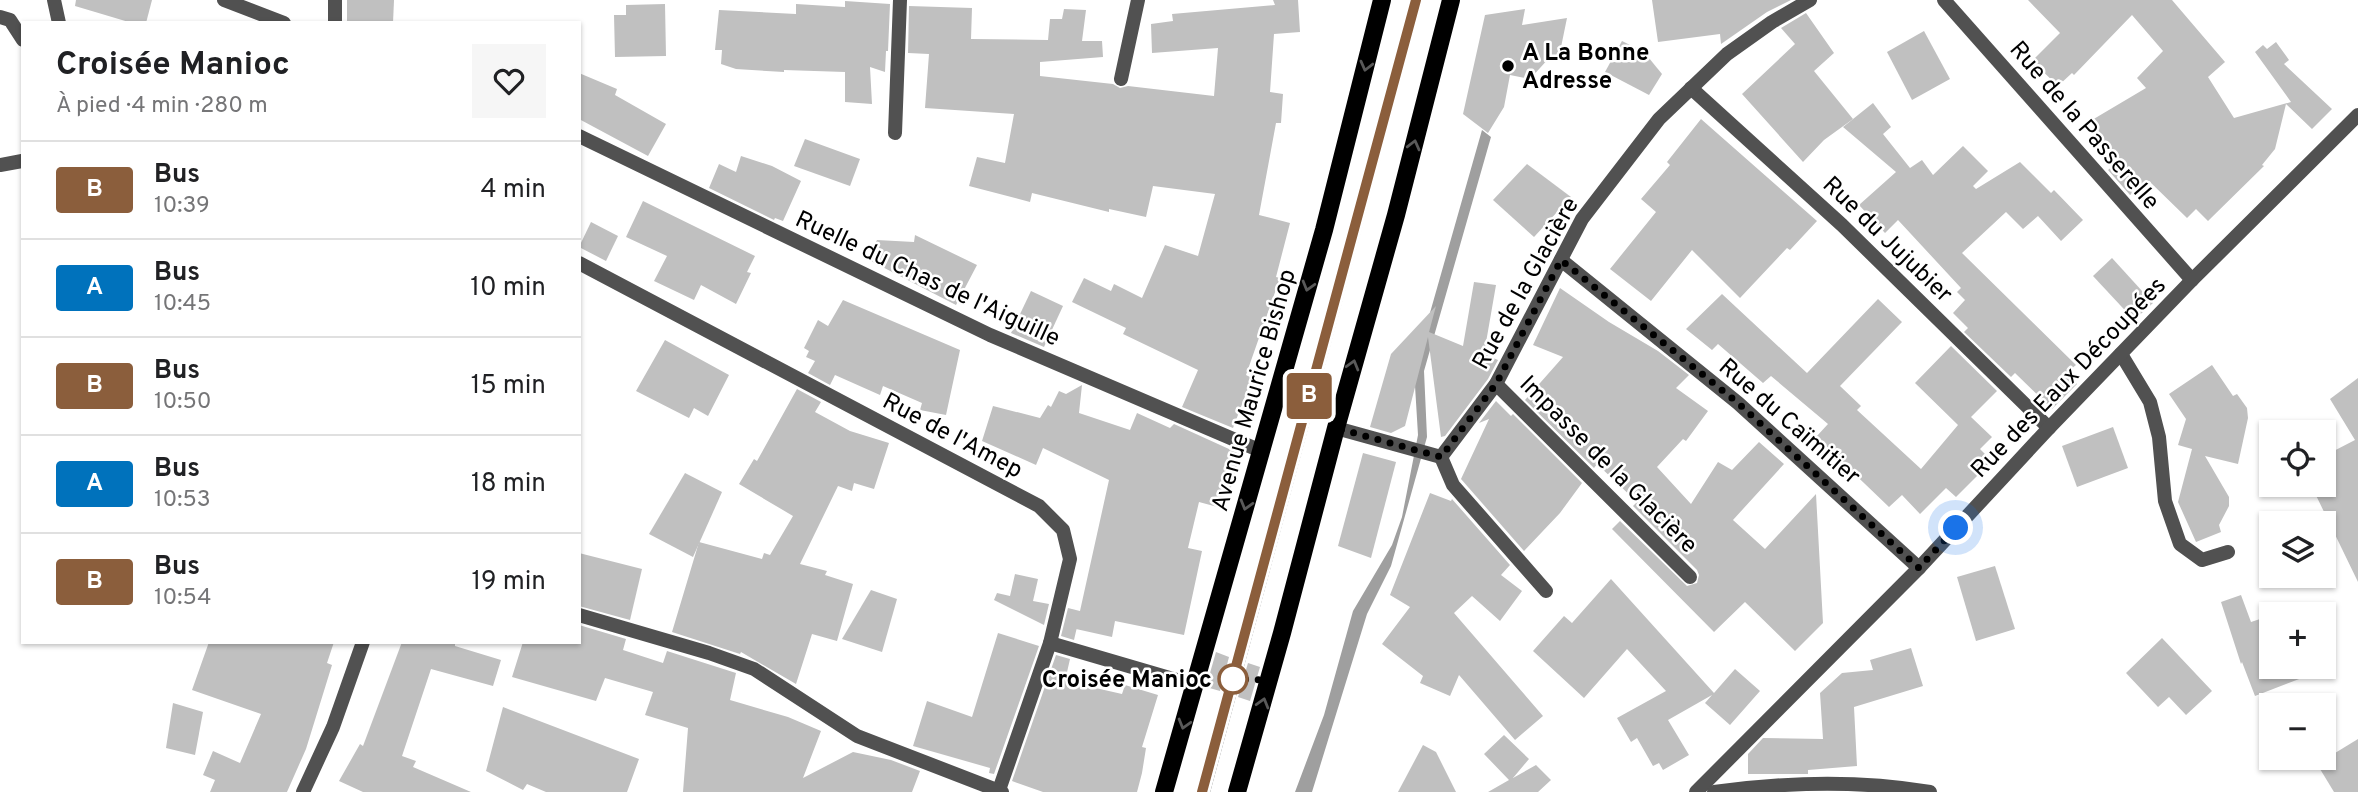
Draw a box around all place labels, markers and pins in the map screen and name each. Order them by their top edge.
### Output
place label: A La Bonne Adresse [1522,39,1649,97]
marker: A La Bonne Adresse [1500,58,1516,74]
marker: Croisée Manioc [1218,664,1248,694]
place label: Croisée Manioc [1042,666,1212,696]

